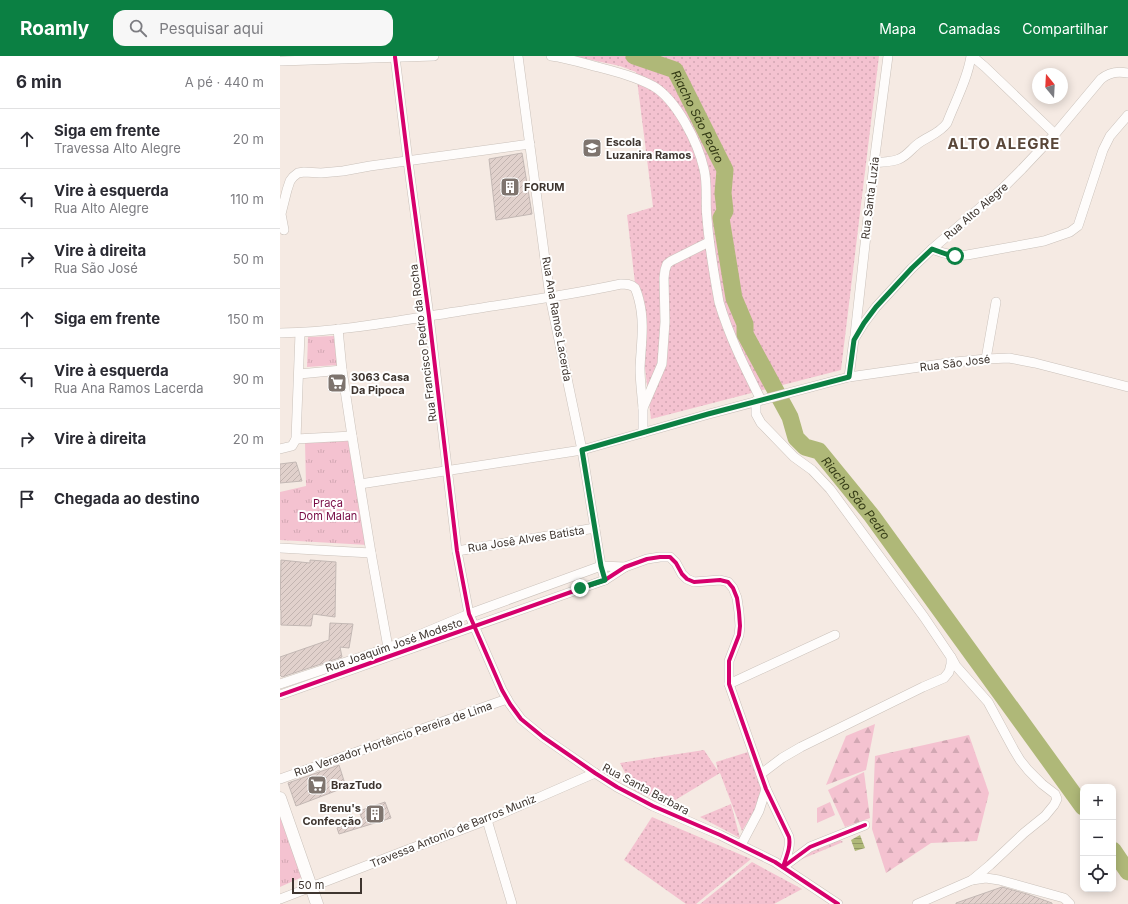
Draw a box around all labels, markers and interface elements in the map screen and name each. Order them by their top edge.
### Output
search box [113,10,393,46]
text: Roamly [20,17,89,40]
icon: search [127,17,149,39]
text: Pesquisar aqui [159,19,263,38]
text: Mapa [879,20,916,37]
text: Camadas [938,20,1000,37]
text: Compartilhar [1022,20,1108,37]
water label: Riacho São Pedro [669,67,728,165]
north arrow [1032,68,1068,104]
text: 6 min [16,72,62,92]
text: A pé · 440 m [185,74,264,90]
text: Siga em frente [54,121,160,140]
icon: ahead [16,128,38,150]
text: 20 m [233,131,264,147]
district label: ALTO ALEGRE [948,134,1060,153]
place label: Escola Luzanira Ramos [606,135,691,162]
school or university icon: Escola Luzanira Ramos [581,137,603,159]
text: Travessa Alto Alegre [54,140,181,156]
street label: Rua Santa Luzia [858,156,882,240]
building icon: FORUM [499,176,521,198]
street label: Rua Alto Alegre [941,179,1011,243]
place label: FORUM [524,180,564,194]
text: Vire à esquerda [54,181,169,200]
icon: left [16,188,38,210]
text: 110 m [230,191,264,207]
text: Rua Alto Alegre [54,200,149,216]
text: Vire à direita [54,241,146,260]
route start [946,247,964,265]
icon: right [16,248,38,270]
text: 50 m [233,251,264,267]
street label: Rua Ana Ramos Lacerda [539,255,575,383]
text: Rua São José [54,260,138,276]
street label: Rua Francisco Pedro da Rocha [406,263,440,423]
icon: ahead [16,308,38,330]
text: Siga em frente [54,309,160,328]
text: 150 m [228,311,264,327]
street label: Rua São José [919,352,991,374]
text: Vire à esquerda [54,361,169,380]
icon: left [16,368,38,390]
place label: 3063 Casa Da Pipoca [351,370,409,397]
text: 90 m [233,371,264,387]
supermarket icon: 3063 Casa Da Pipoca [326,372,348,394]
text: Rua Ana Ramos Lacerda [54,380,204,396]
icon: right [16,428,38,450]
text: Vire à direita [54,429,146,448]
text: 20 m [233,431,264,447]
water label: Riacho São Pedro [819,453,894,542]
icon: arrive [16,488,38,510]
text: Chegada ao destino [54,489,200,508]
park label: Praça Dom Malan [299,496,357,523]
street label: Rua Josê Alves Batista [467,523,585,555]
route end [571,579,589,597]
street label: Rua Joaquim José Modesto [323,615,465,675]
street label: Rua Vereador Hortêncio Pereira de Lima [292,698,494,780]
street label: Rua Santa Barbara [600,760,692,818]
supermarket icon: BrazTudo [306,774,328,796]
place label: BrazTudo [331,778,382,792]
map controls [1080,784,1116,892]
button: + [1080,784,1116,820]
street label: Travessa Antonio de Barros Muniz [368,791,538,871]
place label: Brenu's Confecção [302,801,361,828]
building icon: Brenu's Confecção [364,803,386,825]
button: − [1080,820,1116,856]
button: locate [1080,856,1116,892]
scale bar [292,876,362,895]
text: 50 m [298,878,324,892]

